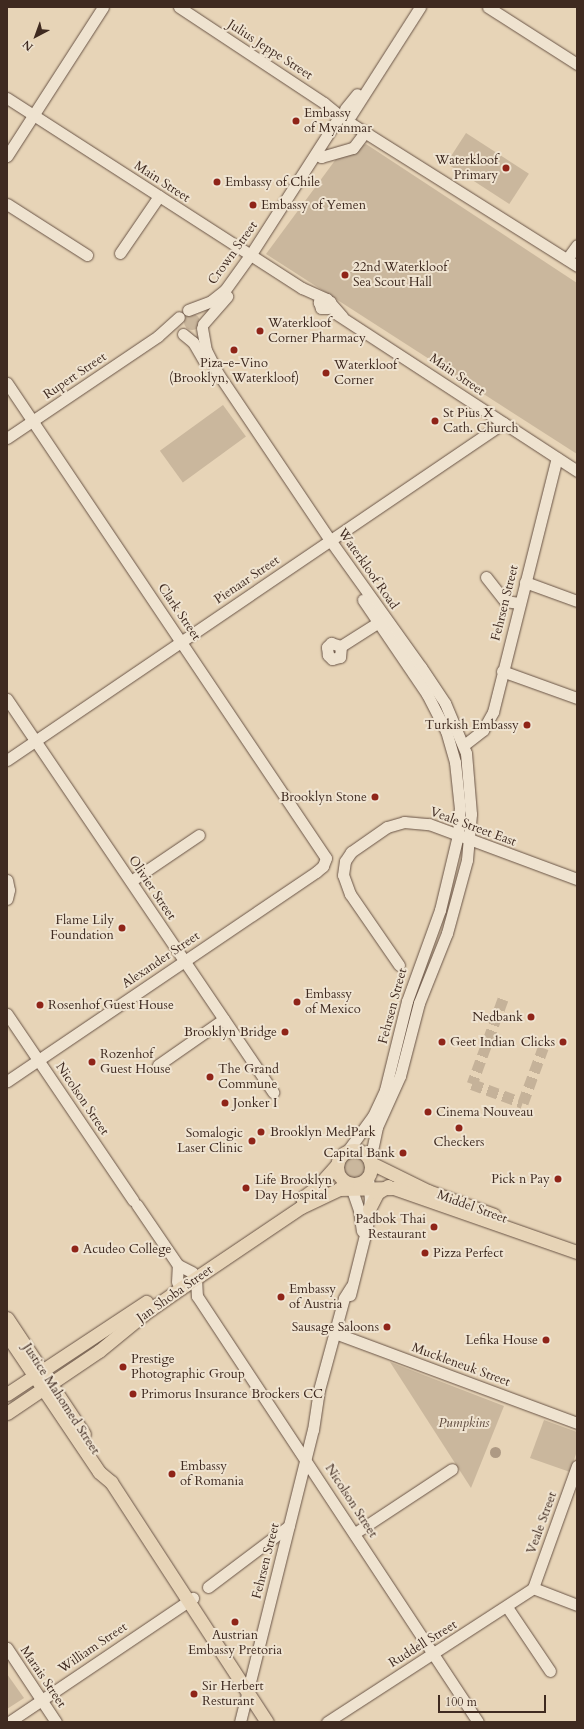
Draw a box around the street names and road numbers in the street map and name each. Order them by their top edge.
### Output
street label: Julius Jeppe Street [225,17,315,83]
street label: Main Street [131,158,193,206]
street label: Crown Street [205,218,261,288]
street label: Rupert Street [41,349,109,403]
street label: Main Street [426,351,488,399]
street label: Waterkloof Road [334,526,402,612]
street label: Pienaar Street [211,552,283,608]
street label: Fehrsen Street [488,563,522,643]
street label: Clark Street [154,581,204,643]
street label: Veale Street East [428,804,518,850]
street label: Olivier Street [125,853,179,923]
street label: Alexander Street [119,928,203,992]
street label: Fehrsen Street [375,967,411,1045]
street label: Nicolson Street [52,1060,112,1138]
street label: Middel Street [435,1187,509,1227]
street label: Jan Shoba Street [134,1262,216,1326]
street label: Justice Mahomed Street [19,1340,103,1458]
street label: Muckleneuk Street [410,1340,512,1390]
street label: Nicolson Street [321,1461,381,1541]
street label: Veale Street [524,1490,560,1556]
street label: Fehrsen Street [249,1521,283,1601]
street label: Ruddell Street [386,1617,460,1671]
street label: William Street [56,1619,130,1677]
street label: Marais Street [17,1643,69,1711]

